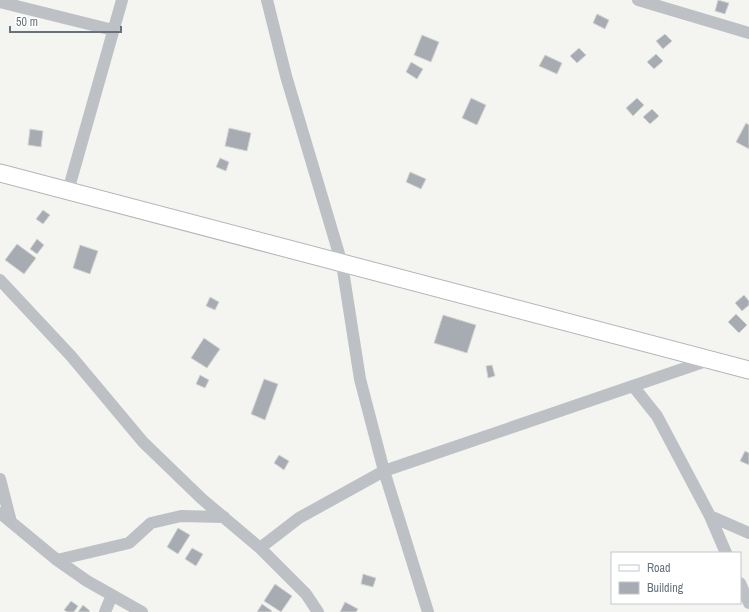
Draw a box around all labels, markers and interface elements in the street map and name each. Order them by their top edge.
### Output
scale bar [10,8,121,34]
text: 50 m [16,14,38,30]
legend [611,552,741,604]
text: Road [647,560,671,576]
text: Building [647,580,684,596]

